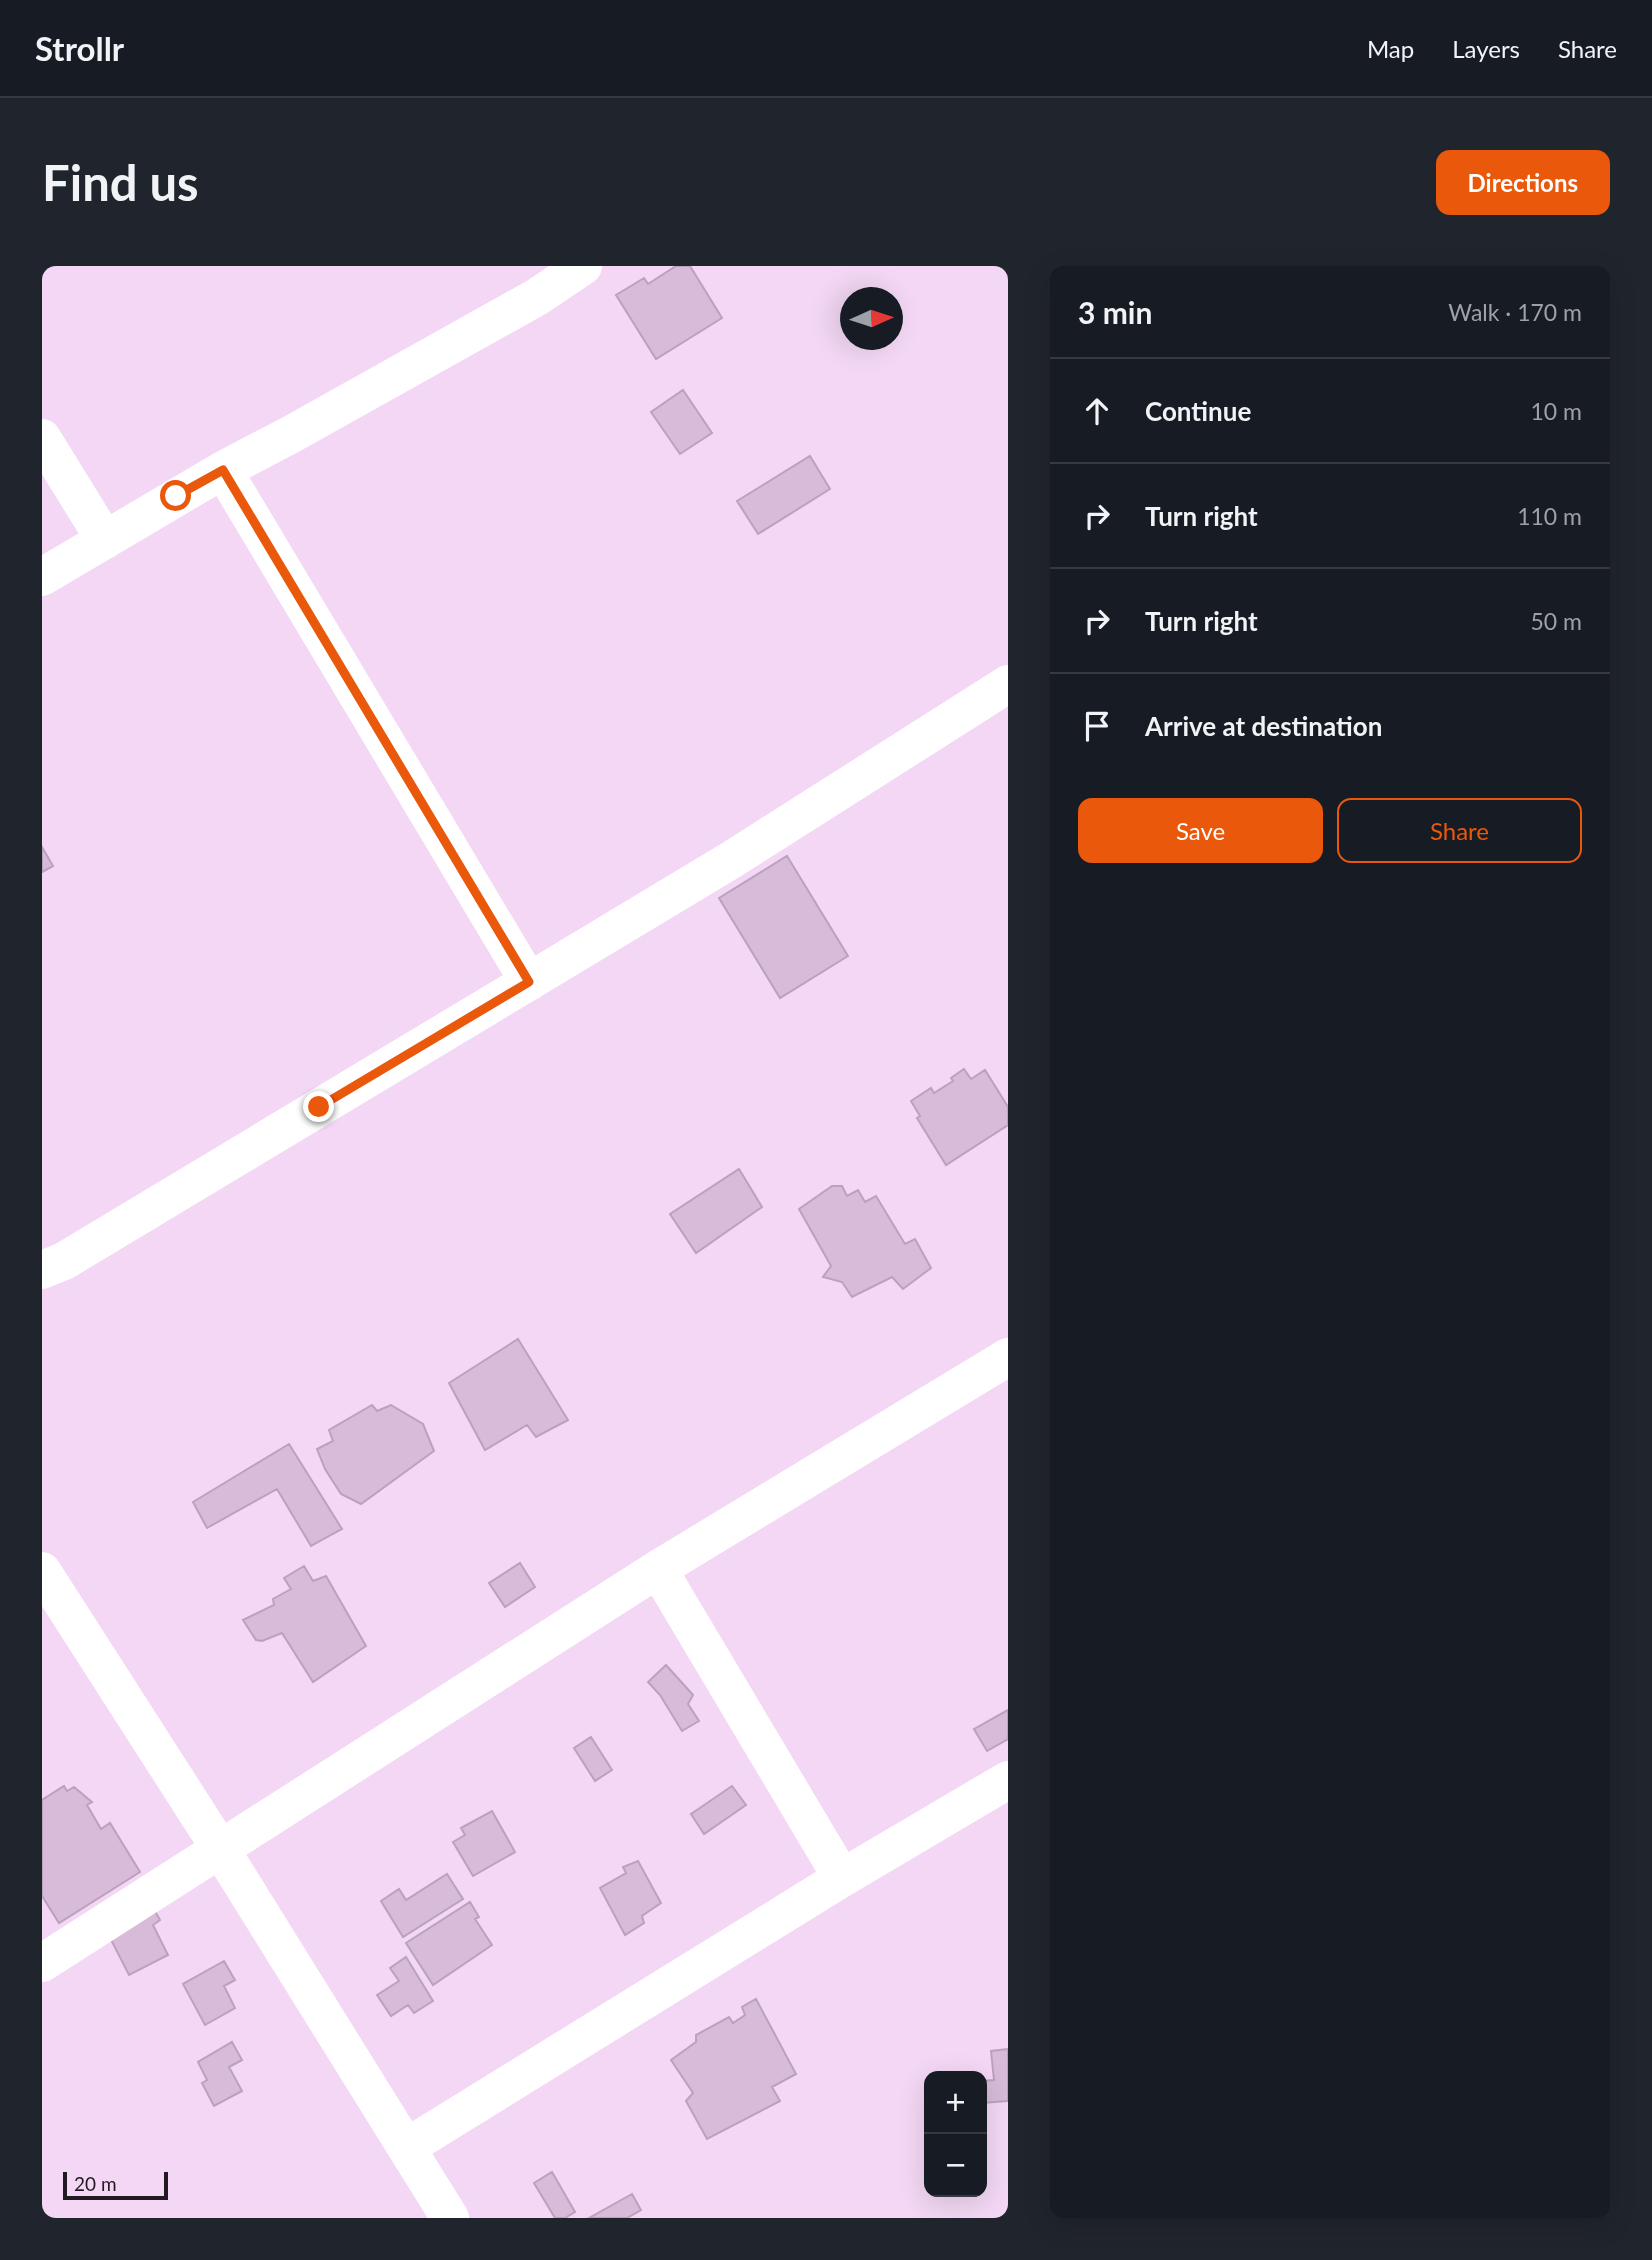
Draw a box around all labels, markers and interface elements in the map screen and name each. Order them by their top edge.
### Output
text: Strollr [35,28,124,68]
text: Map [1367,34,1414,63]
text: Layers [1452,34,1520,63]
text: Share [1558,34,1617,63]
button: Directions [1436,150,1610,215]
text: Find us [42,153,199,211]
north arrow [840,287,903,350]
text: 3 min [1078,294,1152,330]
text: Walk · 170 m [1448,298,1582,326]
icon: ahead [1078,392,1116,430]
text: Continue [1145,395,1251,427]
text: 10 m [1531,397,1582,425]
route start [160,480,191,511]
icon: right [1078,497,1116,535]
text: Turn right [1145,500,1258,532]
text: 110 m [1517,502,1582,530]
icon: right [1078,602,1116,640]
text: Turn right [1145,605,1258,637]
text: 50 m [1531,607,1582,635]
icon: arrive [1078,707,1116,745]
text: Arrive at destination [1145,710,1382,742]
button: Save [1078,798,1323,863]
button: Share [1337,798,1582,863]
route end [303,1091,334,1122]
map controls [924,2071,987,2197]
button: + [924,2071,987,2134]
button: − [924,2134,987,2197]
scale bar [63,2169,168,2201]
text: 20 m [74,2172,117,2195]

